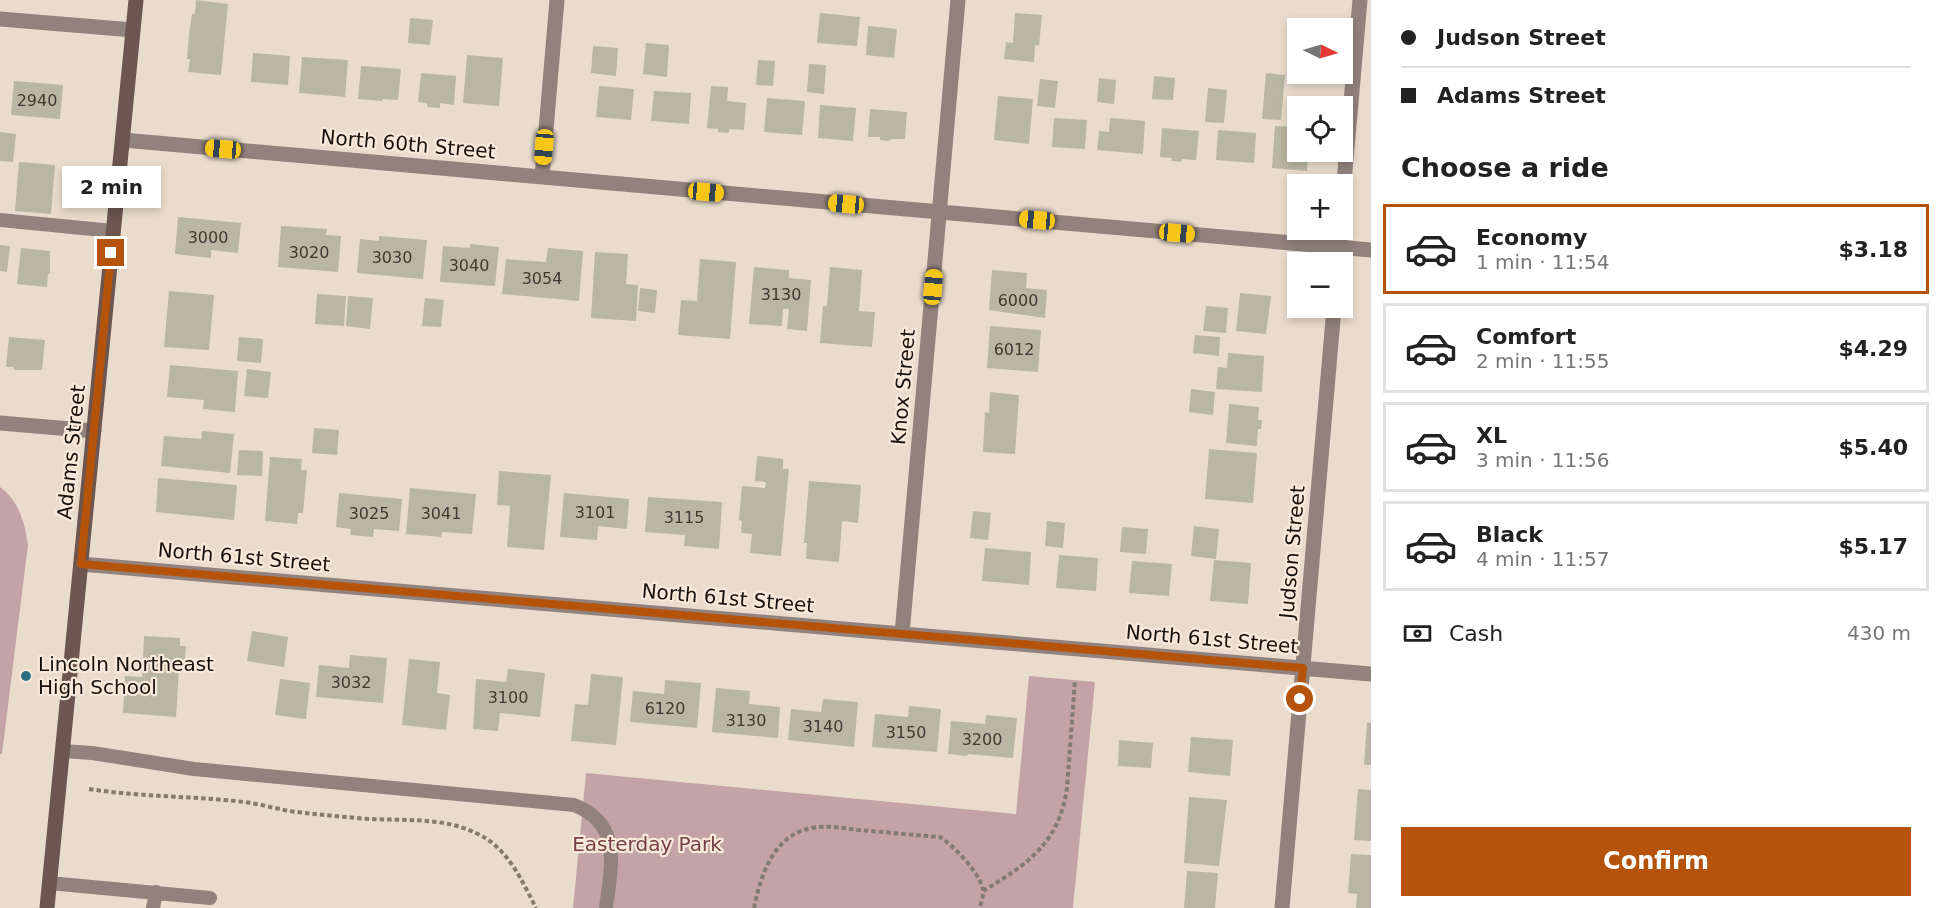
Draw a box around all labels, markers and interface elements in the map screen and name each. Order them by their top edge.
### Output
north arrow [1287,18,1353,84]
map controls [1287,18,1353,318]
text: Judson Street [1437,25,1606,50]
text: Adams Street [1437,83,1606,108]
house number: 2940 [17,91,57,110]
button: locate [1287,96,1353,162]
street label: North 60th Street [320,124,497,164]
car [533,128,555,166]
car [204,138,242,160]
text: Choose a ride [1401,152,1609,183]
callout: 2 min [62,166,160,208]
button: + [1287,174,1353,240]
text: 2 min [80,175,143,199]
car [687,181,725,203]
car [827,193,865,215]
car [1018,209,1056,231]
car [1158,222,1196,244]
icon: car [1404,222,1458,276]
text: Economy [1476,225,1587,250]
house number: 3000 [188,228,228,247]
text: $3.18 [1838,237,1908,262]
route end [97,239,124,266]
house number: 3020 [289,243,329,262]
house number: 3030 [372,248,412,267]
text: 1 min · 11:54 [1476,250,1610,274]
button: − [1287,252,1353,318]
house number: 3040 [449,256,489,275]
car [922,268,944,306]
house number: 3054 [522,269,562,288]
house number: 3130 [761,285,801,304]
house number: 6000 [998,291,1038,310]
icon: car [1404,321,1458,375]
text: Comfort [1476,324,1576,349]
street label: Knox Street [886,328,920,446]
text: $4.29 [1838,336,1908,361]
house number: 6012 [994,340,1034,359]
text: 2 min · 11:55 [1476,349,1610,373]
street label: Adams Street [52,383,90,521]
icon: car [1404,420,1458,474]
text: XL [1476,423,1507,448]
text: $5.40 [1838,435,1908,460]
text: 3 min · 11:56 [1476,448,1610,472]
street label: Judson Street [1274,484,1310,622]
house number: 3101 [575,503,615,522]
house number: 3025 [349,504,389,523]
house number: 3041 [421,504,461,523]
house number: 3115 [664,508,704,527]
icon: car [1404,519,1458,573]
text: Black [1476,522,1543,547]
text: $5.17 [1838,534,1908,559]
street label: North 61st Street [157,538,331,577]
text: 4 min · 11:57 [1476,547,1610,571]
street label: North 61st Street [641,579,815,618]
icon: cash [1401,617,1434,650]
street label: North 61st Street [1125,620,1299,659]
text: Cash [1449,621,1503,646]
text: 430 m [1847,621,1911,645]
place label: Lincoln Northeast High School [38,652,214,699]
marker: Lincoln Northeast High School [19,669,33,683]
house number: 3032 [331,673,371,692]
route start [1286,685,1313,712]
house number: 3100 [488,688,528,707]
house number: 6120 [645,699,685,718]
house number: 3130 [726,711,766,730]
house number: 3140 [803,717,843,736]
house number: 3150 [886,723,926,742]
house number: 3200 [962,730,1002,749]
button: Confirm [1401,827,1911,896]
park label: Easterday Park [572,832,722,856]

